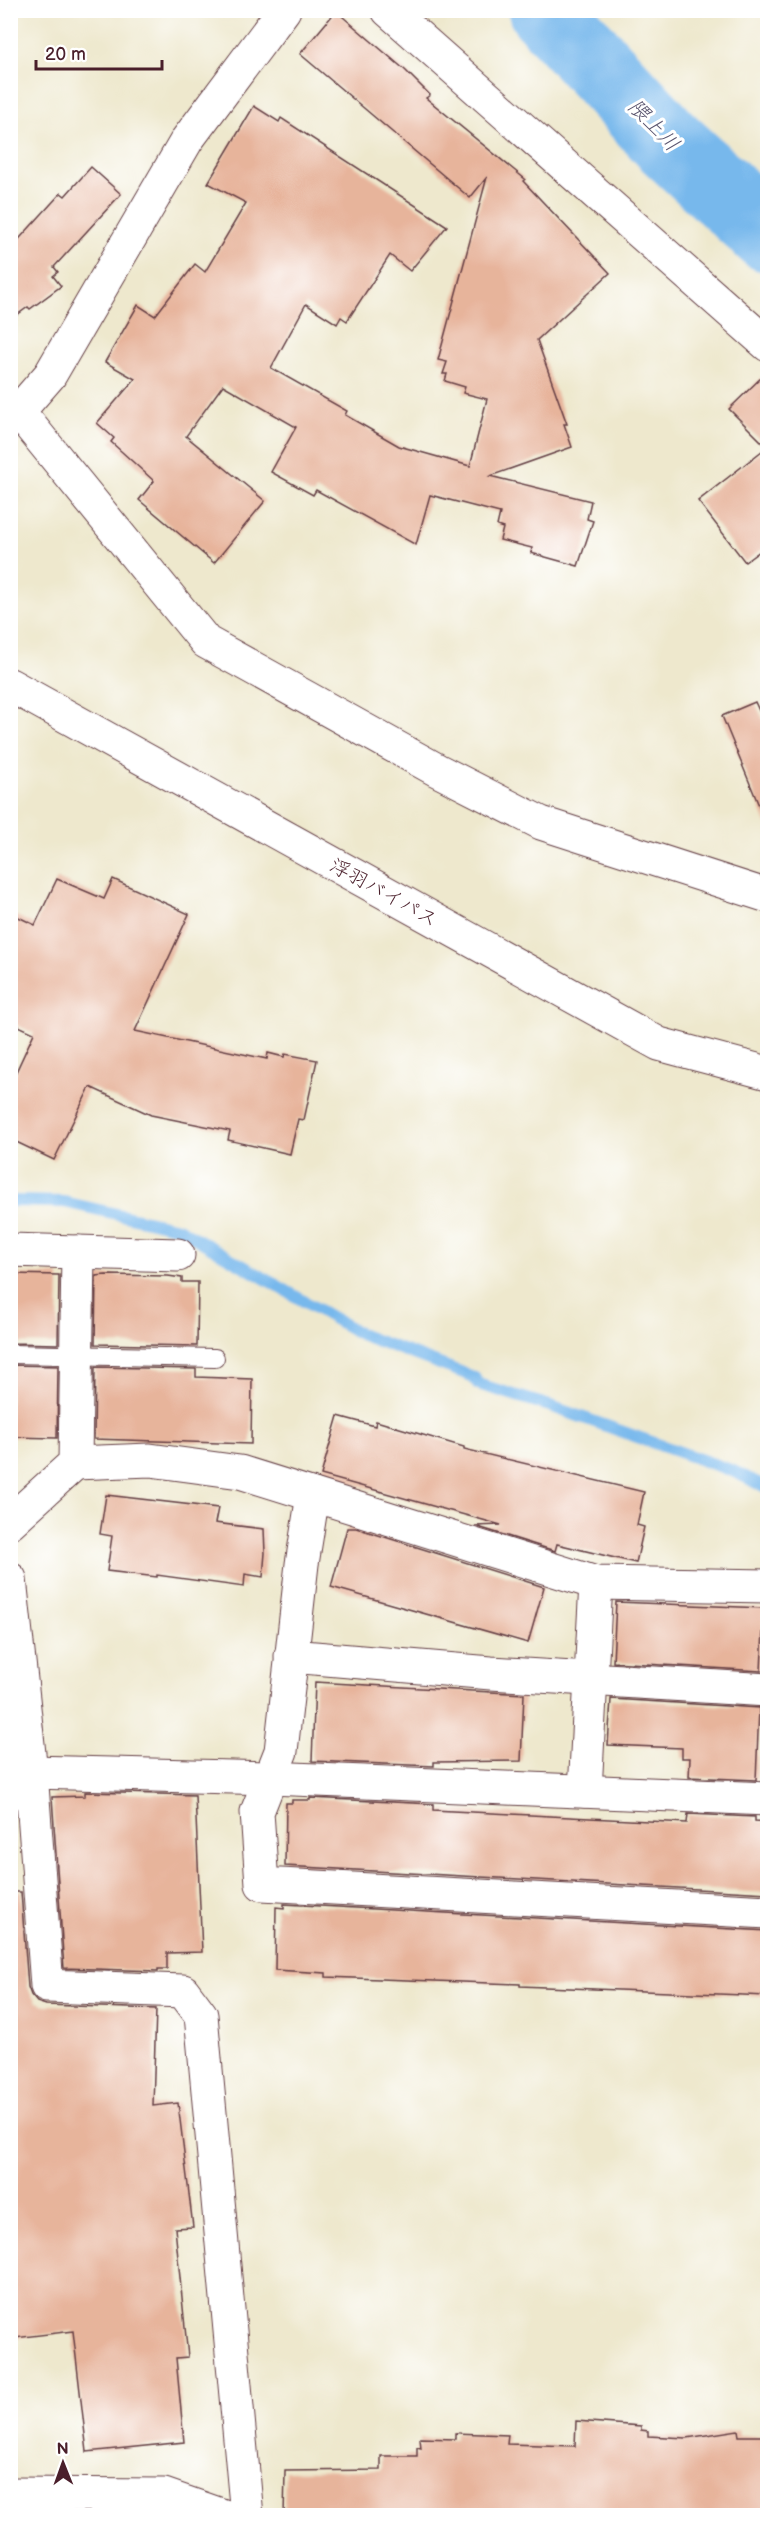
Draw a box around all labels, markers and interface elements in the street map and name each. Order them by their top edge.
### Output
scale bar [36,33,162,71]
text: 20 m [45,44,86,65]
water label: 隈上川 [623,94,685,157]
street label: 浮羽バイパス [325,853,442,932]
north arrow [33,2433,93,2493]
text: N [57,2440,69,2459]

